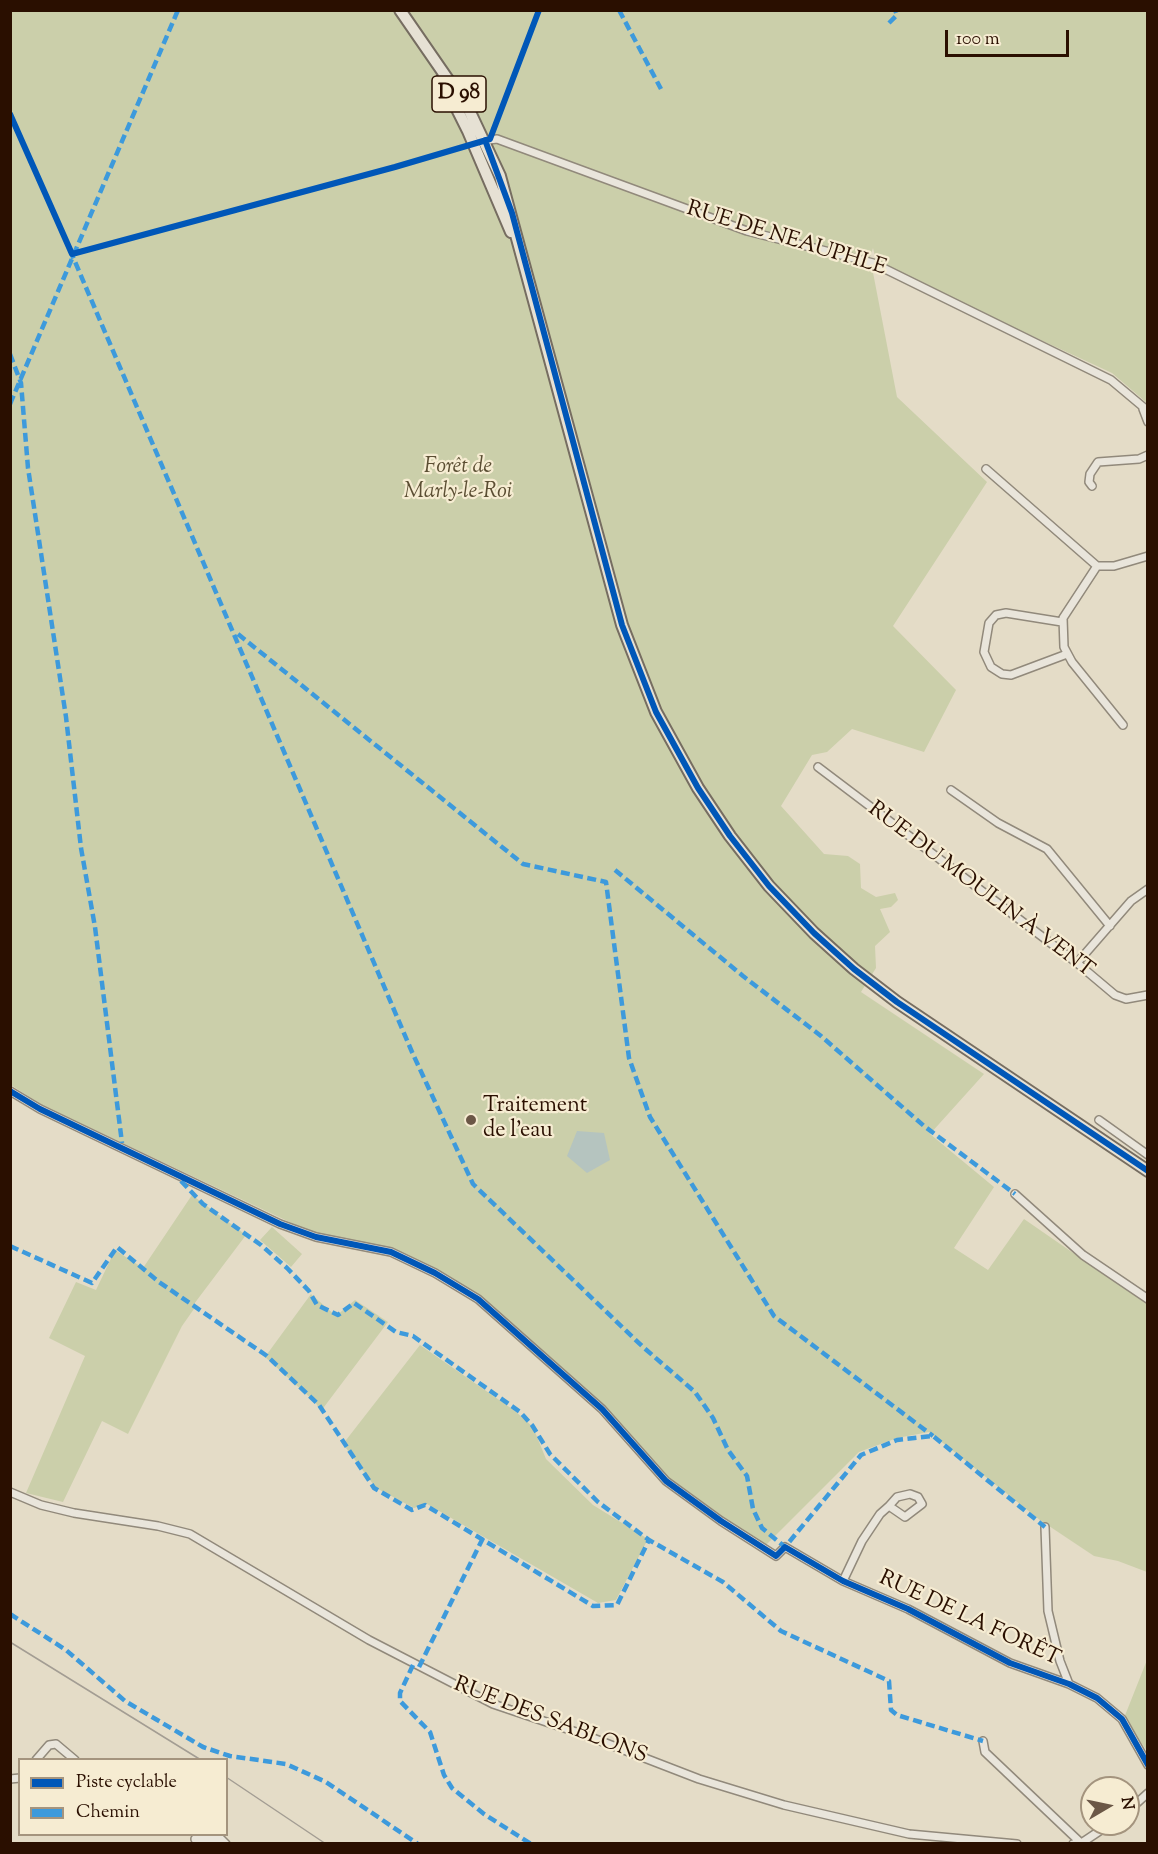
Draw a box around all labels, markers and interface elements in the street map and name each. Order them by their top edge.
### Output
scale bar [948,18,1072,56]
text: 100 m [956,27,1000,53]
road number: D 98 [432,76,486,112]
street label: RUE DE NEAUPHLE [683,197,889,283]
park label: Forêt de Marly-le-Roi [404,455,512,506]
street label: RUE DU MOULIN À VENT [862,797,1098,985]
place label: Traitement de l'eau [483,1094,587,1146]
marker: Traitement de l'eau [464,1113,478,1127]
street label: RUE DE LA FORÊT [874,1566,1064,1674]
street label: RUE DES SABLONS [449,1673,651,1771]
legend [18,1758,228,1836]
text: Piste cyclable [76,1770,177,1796]
north arrow [1080,1776,1140,1836]
text: N [1114,1795,1139,1812]
text: Chemin [76,1800,140,1826]

